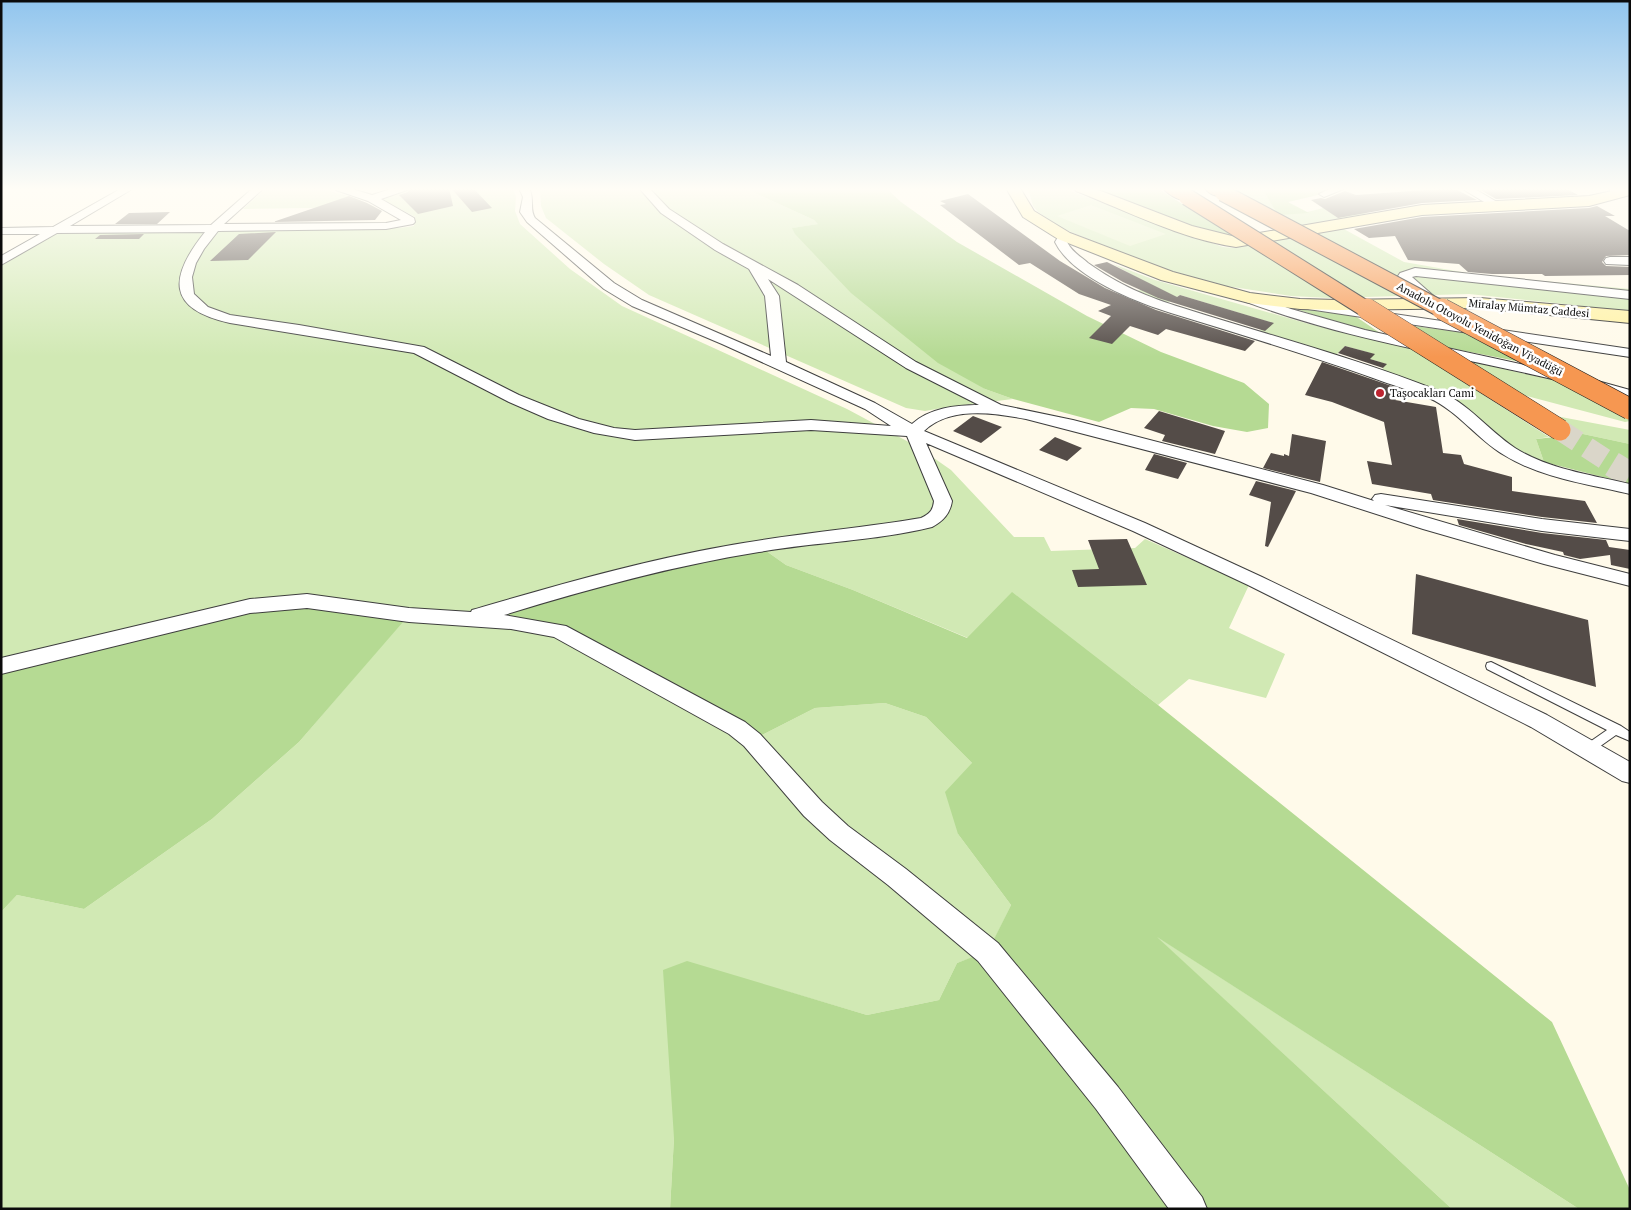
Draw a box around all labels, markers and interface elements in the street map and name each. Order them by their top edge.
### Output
street label: Anadolu Otoyolu Yenidoğan Viyadüğü [1394,279,1566,379]
street label: Miralay Mümtaz Caddesi [1468,296,1590,320]
place label: Taşocakları Cami [1390,386,1474,400]
marker: Taşocakları Cami [1374,387,1386,399]

